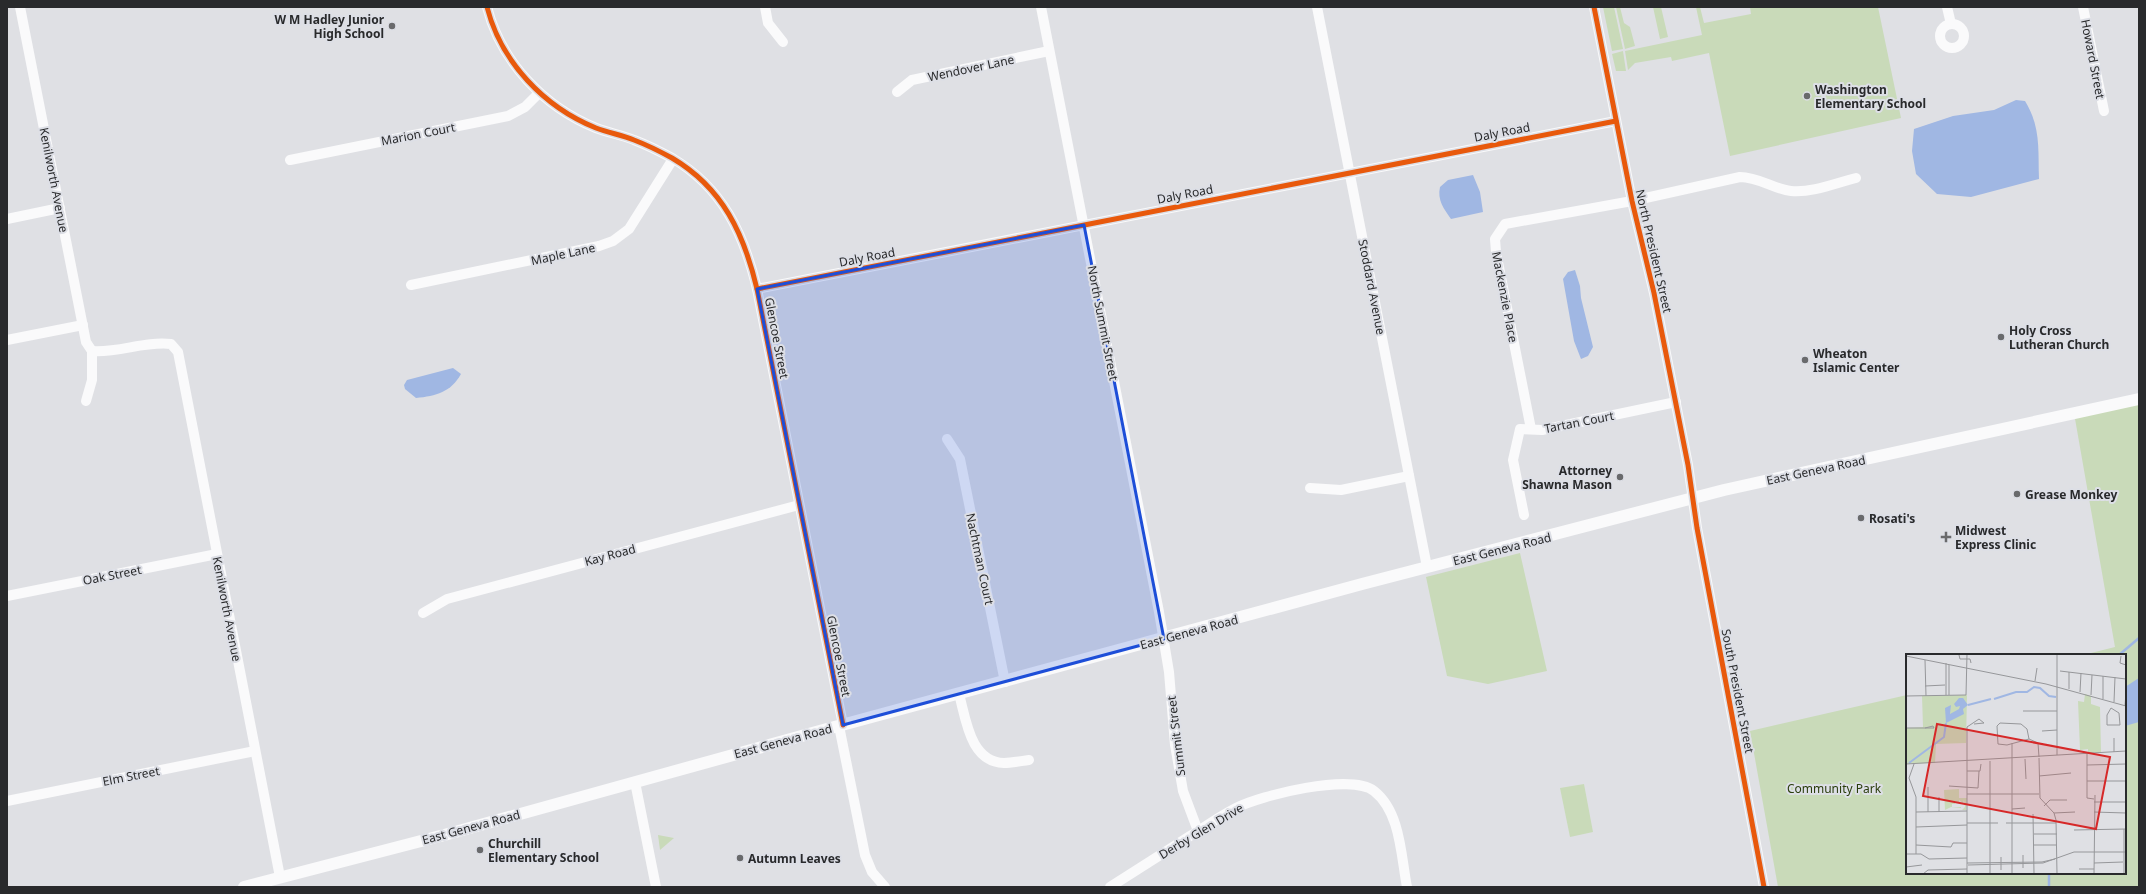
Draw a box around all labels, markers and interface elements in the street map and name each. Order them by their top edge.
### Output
place label: W M Hadley Junior High School [274,11,385,42]
street label: Howard Street [2077,18,2109,101]
marker: W M Hadley Junior High School [387,21,397,31]
street label: Wendover Lane [926,51,1016,85]
place label: Washington Elementary School [1815,81,1926,112]
marker: Washington Elementary School [1802,91,1812,101]
street label: Marion Court [380,118,457,150]
street label: Daly Road [1473,118,1531,146]
street label: Kenilworth Avenue [36,126,73,234]
street label: Daly Road [1156,180,1214,208]
street label: North President Street [1632,188,1677,315]
street label: Stoddard Avenue [1354,238,1390,336]
street label: Maple Lane [529,239,597,269]
street label: Daly Road [838,243,896,271]
street label: Mackenzie Place [1488,250,1522,344]
street label: North Summit Street [1084,264,1123,383]
street label: Glencoe Street [761,296,793,381]
place label: Holy Cross Lutheran Church [2009,322,2109,353]
marker: Holy Cross Lutheran Church [1996,332,2006,342]
place label: Wheaton Islamic Center [1813,345,1900,376]
marker: Wheaton Islamic Center [1800,355,1810,365]
street label: Tartan Court [1543,407,1616,437]
street label: East Geneva Road [1765,451,1867,489]
place label: Attorney Shawna Mason [1522,462,1612,493]
marker: Attorney Shawna Mason [1615,472,1625,482]
place label: Grease Monkey [2025,486,2117,503]
marker: Grease Monkey [2012,489,2022,499]
place label: Rosati's [1869,510,1915,527]
street label: Nachtman Court [962,512,998,607]
marker: Rosati's [1856,513,1866,523]
place label: Midwest Express Clinic [1955,522,2036,553]
street label: East Geneva Road [1451,529,1553,569]
marker: Midwest Express Clinic [1940,531,1952,543]
street label: Kay Road [583,540,637,570]
street label: Kenilworth Avenue [209,555,246,663]
street label: Oak Street [81,561,143,589]
street label: East Geneva Road [1138,611,1240,653]
street label: Glencoe Street [823,614,855,699]
street label: South President Street [1718,627,1759,755]
inset map [1906,654,2126,874]
street label: Summit Street [1163,694,1189,777]
street label: East Geneva Road [732,720,834,762]
street label: Elm Street [101,762,162,790]
park label: Community Park [1787,780,1882,797]
street label: Derby Glen Drive [1156,799,1247,863]
street label: East Geneva Road [420,806,522,848]
place label: Churchill Elementary School [488,835,599,866]
marker: Churchill Elementary School [475,845,485,855]
place label: Autumn Leaves [748,850,841,867]
marker: Autumn Leaves [735,853,745,863]

